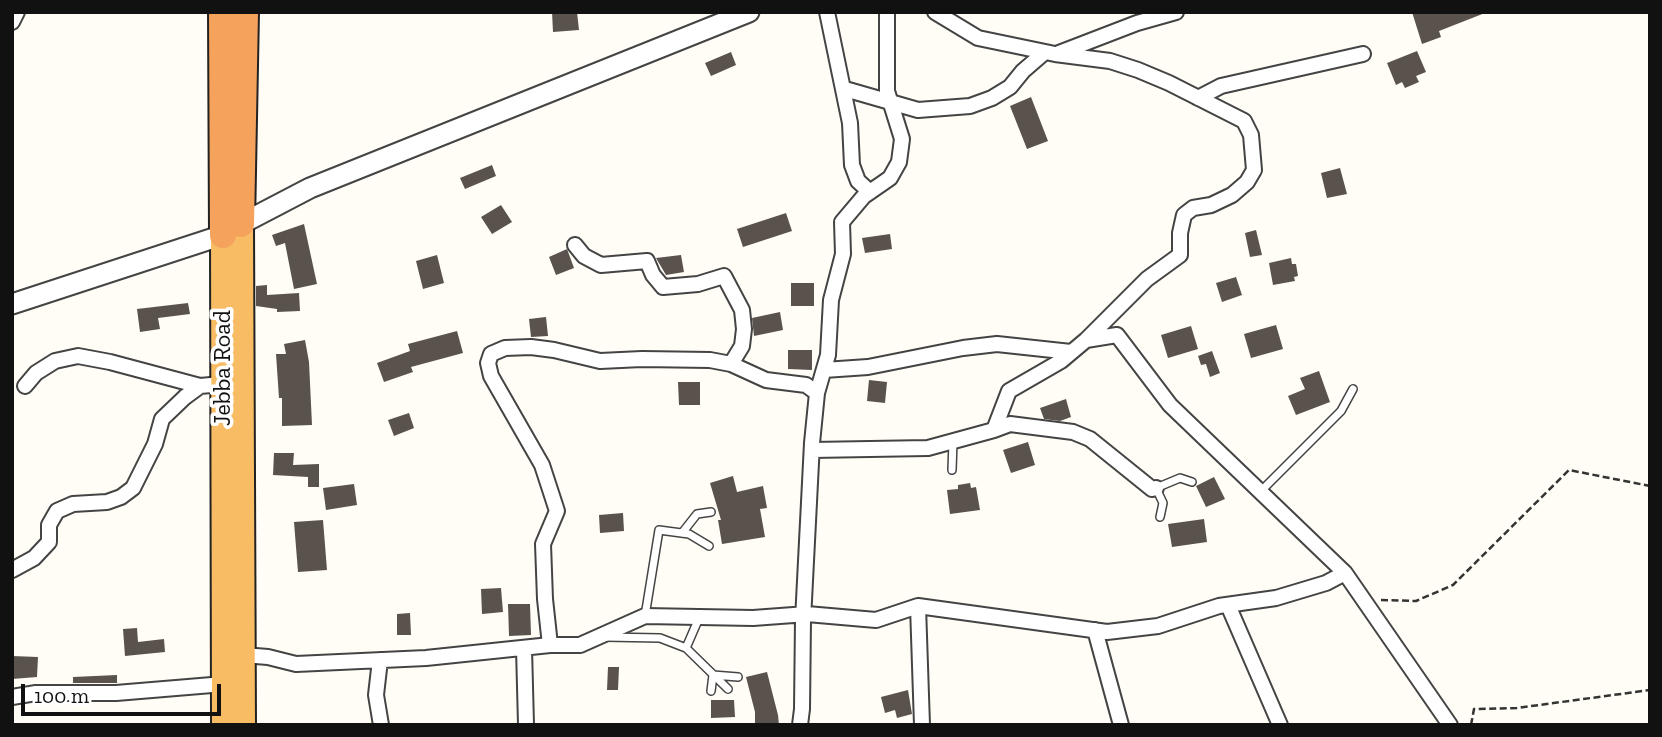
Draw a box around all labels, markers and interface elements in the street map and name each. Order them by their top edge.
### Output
street label: Jebba Road [209,310,237,426]
scale bar [24,670,224,714]
text: 100 m [34,683,89,708]

